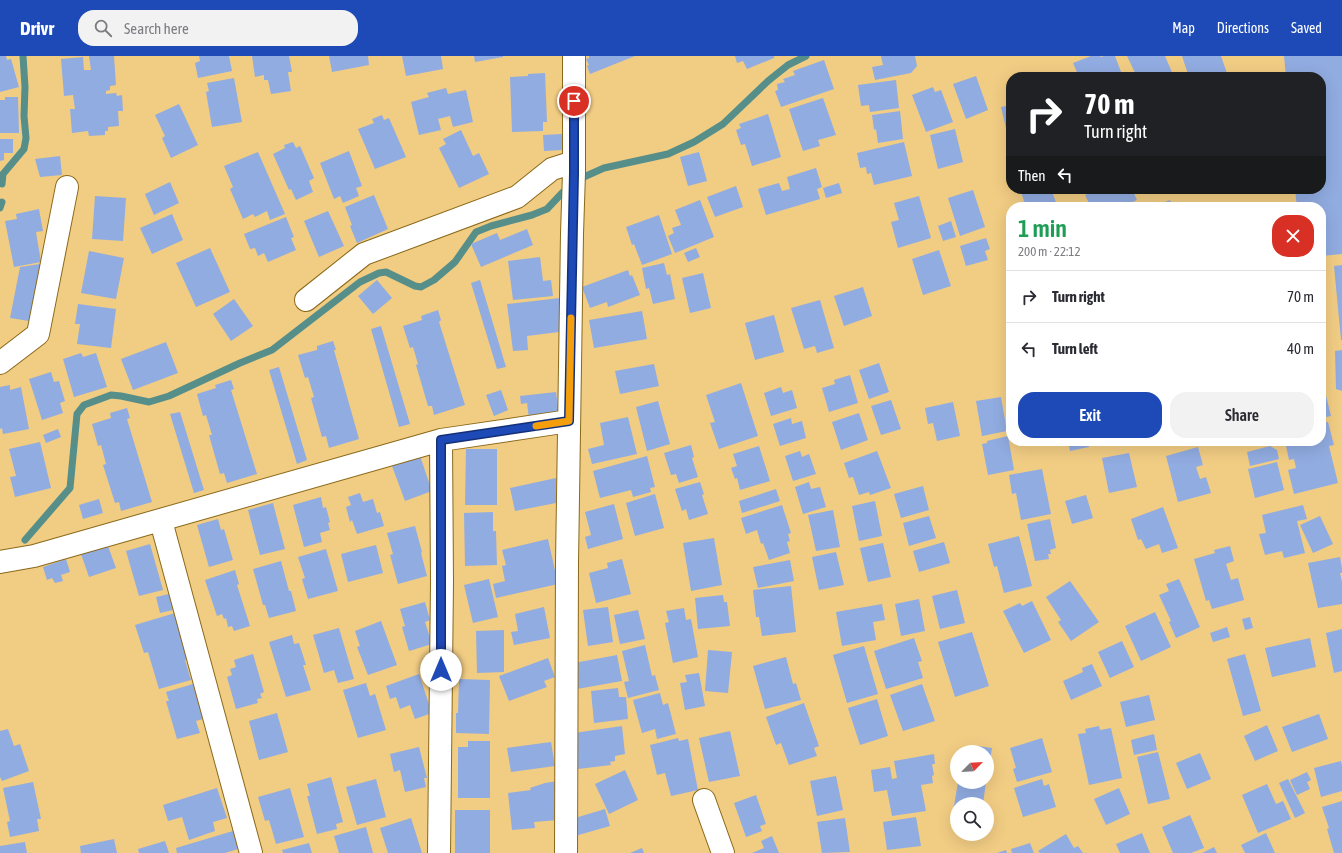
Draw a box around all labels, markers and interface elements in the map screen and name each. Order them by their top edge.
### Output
search box [78,10,358,46]
text: Drivr [20,17,54,39]
icon: search [92,17,114,39]
text: Search here [124,20,189,37]
text: Map [1172,20,1195,36]
text: Directions [1217,20,1269,36]
text: Saved [1291,20,1322,36]
pin [557,84,591,118]
icon: right [1018,88,1070,140]
text: 70 m [1084,88,1134,120]
icon: arrive [563,90,585,112]
text: Turn right [1084,121,1147,142]
icon: left [1054,164,1076,186]
text: Then [1018,167,1046,184]
text: 1 min [1018,215,1067,242]
button: close [1272,215,1314,257]
text: 200 m · 22:12 [1018,244,1081,259]
icon: right [1018,286,1040,308]
text: Turn right [1052,288,1105,305]
text: 70 m [1287,288,1314,305]
icon: left [1018,338,1040,360]
text: Turn left [1052,340,1098,357]
text: 40 m [1287,340,1314,357]
button: Exit [1018,392,1162,438]
button: Share [1170,392,1314,438]
position arrow [420,649,462,691]
north arrow [950,745,994,789]
map controls [950,745,994,841]
button: search [950,797,994,841]

